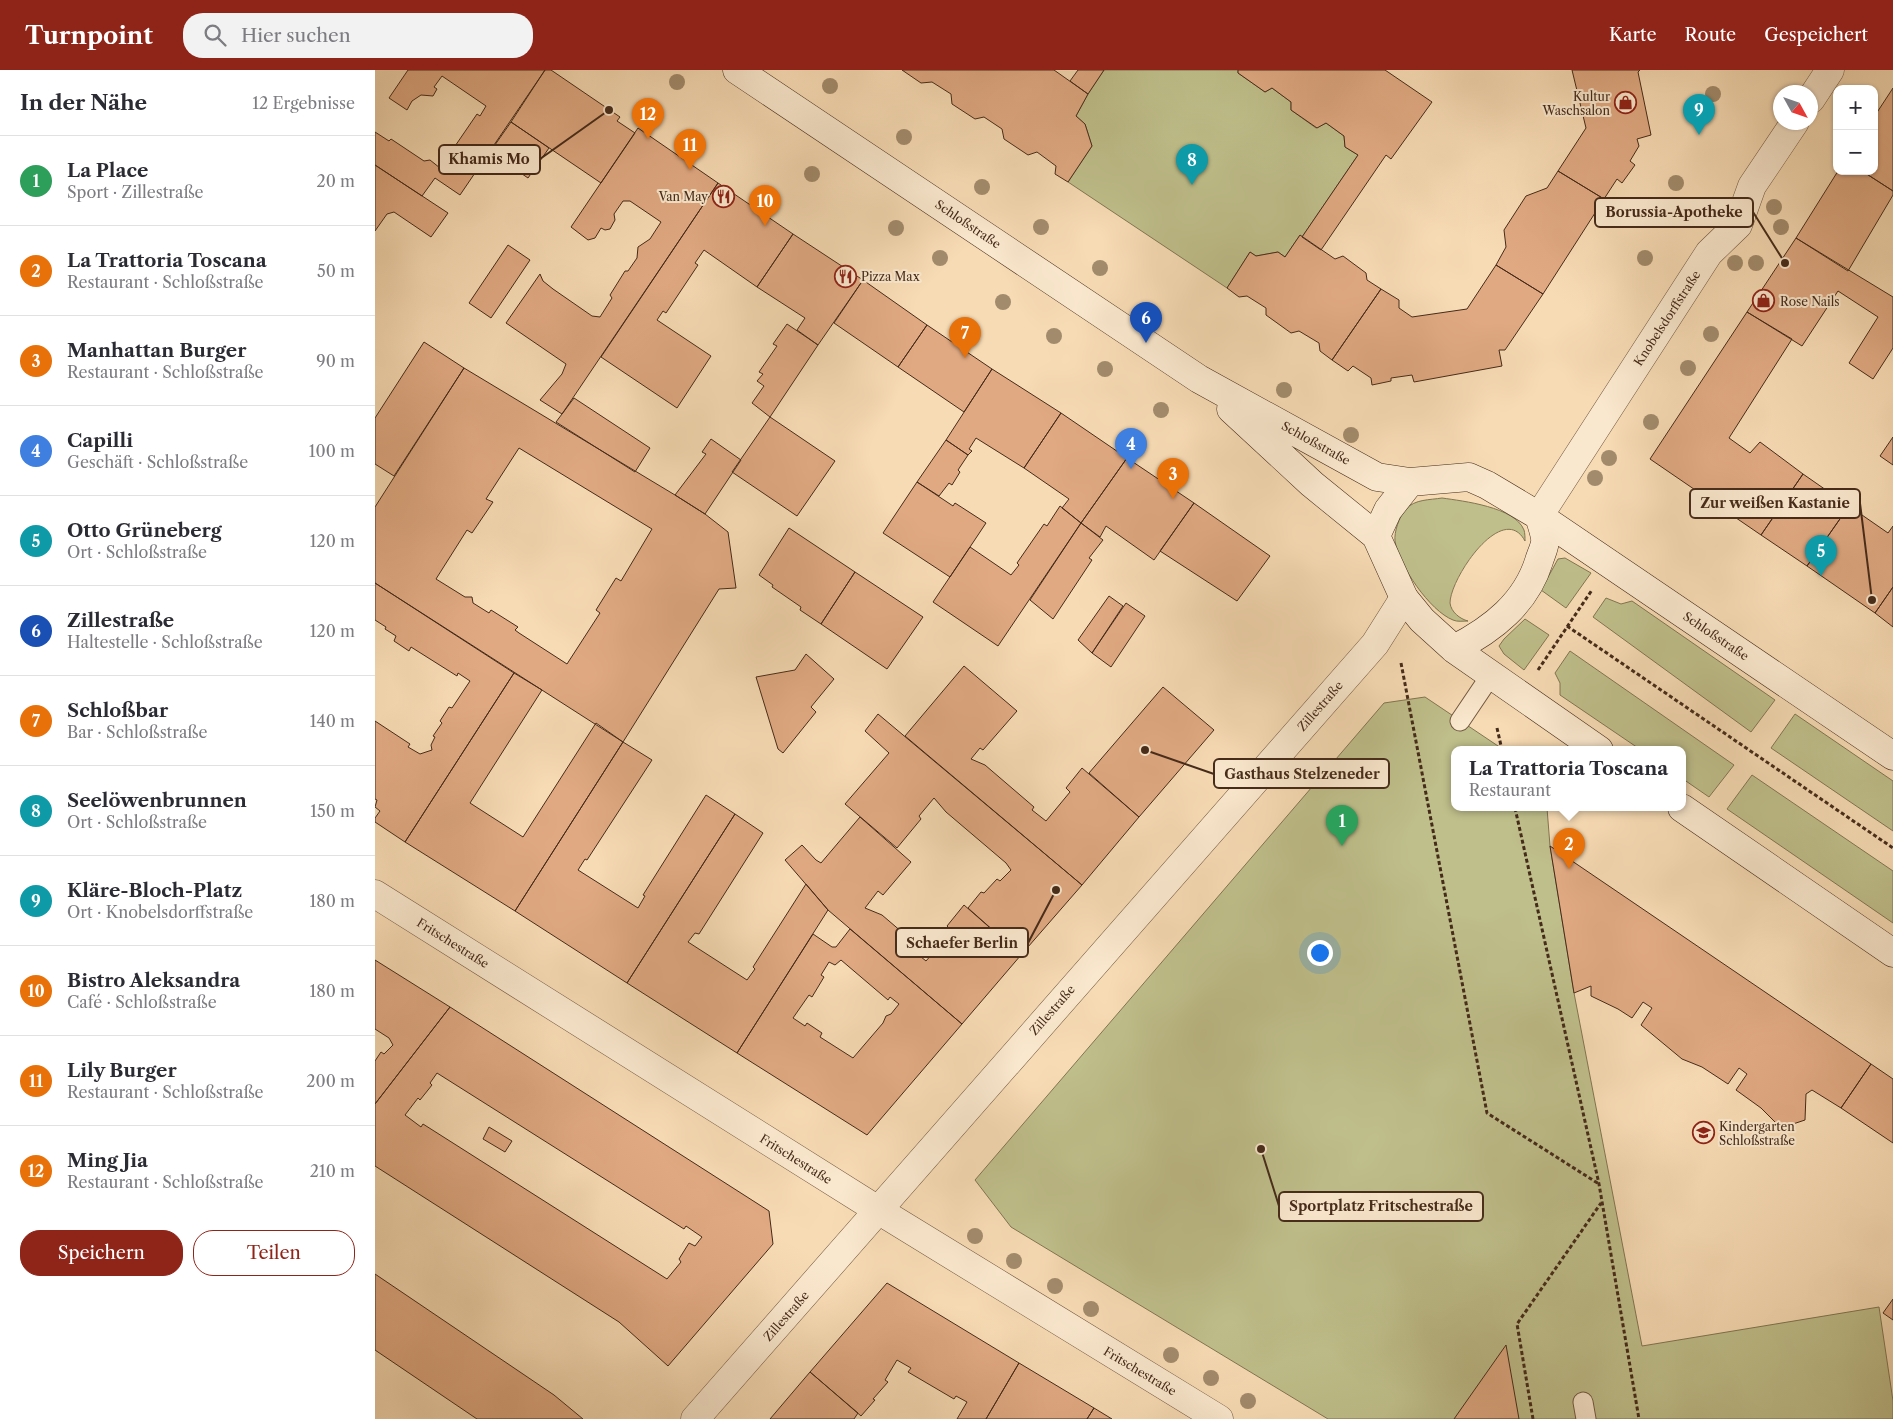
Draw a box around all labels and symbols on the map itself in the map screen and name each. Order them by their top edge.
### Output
north arrow [1773,85,1818,130]
place label: Kultur Waschsalon [1542,89,1610,118]
shop icon: Kultur Waschsalon [1614,91,1638,115]
pin: 9 [1683,94,1715,135]
pin: 12 [632,98,664,139]
pin: 11 [674,129,706,170]
pin: 8 [1176,144,1208,185]
callout: Khamis Mo [439,145,540,174]
text: Khamis Mo [448,150,530,168]
restaurant icon: Van May [712,184,736,208]
pin: 10 [749,185,781,226]
place label: Van May [658,189,708,204]
street label: Schloßstraße [932,197,1004,252]
callout: Borussia-Apotheke [1595,198,1753,227]
text: Borussia-Apotheke [1605,203,1743,221]
restaurant icon: Pizza Max [833,264,857,288]
street label: Knobelsdorffstraße [1631,267,1704,369]
place label: Pizza Max [861,269,920,284]
shop icon: Rose Nails [1752,289,1776,313]
place label: Rose Nails [1780,294,1840,309]
pin: 6 [1130,302,1162,343]
pin: 7 [949,317,981,358]
street label: Schloßstraße [1279,418,1353,468]
pin: 4 [1115,428,1147,469]
pin: 3 [1157,458,1189,499]
callout: Zur weißen Kastanie [1690,489,1860,518]
text: Zur weißen Kastanie [1700,494,1850,512]
pin: 5 [1805,535,1837,576]
street label: Schloßstraße [1680,609,1752,664]
street label: Zillestraße [1294,678,1346,734]
callout: Gasthaus Stelzeneder [1214,759,1389,788]
text: Gasthaus Stelzeneder [1224,765,1380,783]
pin: 1 [1326,805,1358,846]
pin: 2 [1553,828,1585,869]
street label: Fritschestraße [414,915,492,971]
callout: Schaefer Berlin [896,928,1028,957]
text: Schaefer Berlin [906,934,1018,952]
your location [1307,940,1333,966]
street label: Zillestraße [1026,982,1078,1038]
place label: Kindergarten Schloßstraße [1719,1119,1795,1148]
school or university icon: Kindergarten Schloßstraße [1691,1121,1715,1145]
street label: Fritschestraße [757,1131,835,1187]
callout: Sportplatz Fritschestraße [1279,1192,1483,1221]
text: Sportplatz Fritschestraße [1289,1197,1473,1215]
street label: Zillestraße [760,1288,812,1344]
street label: Fritschestraße [1101,1343,1179,1399]

